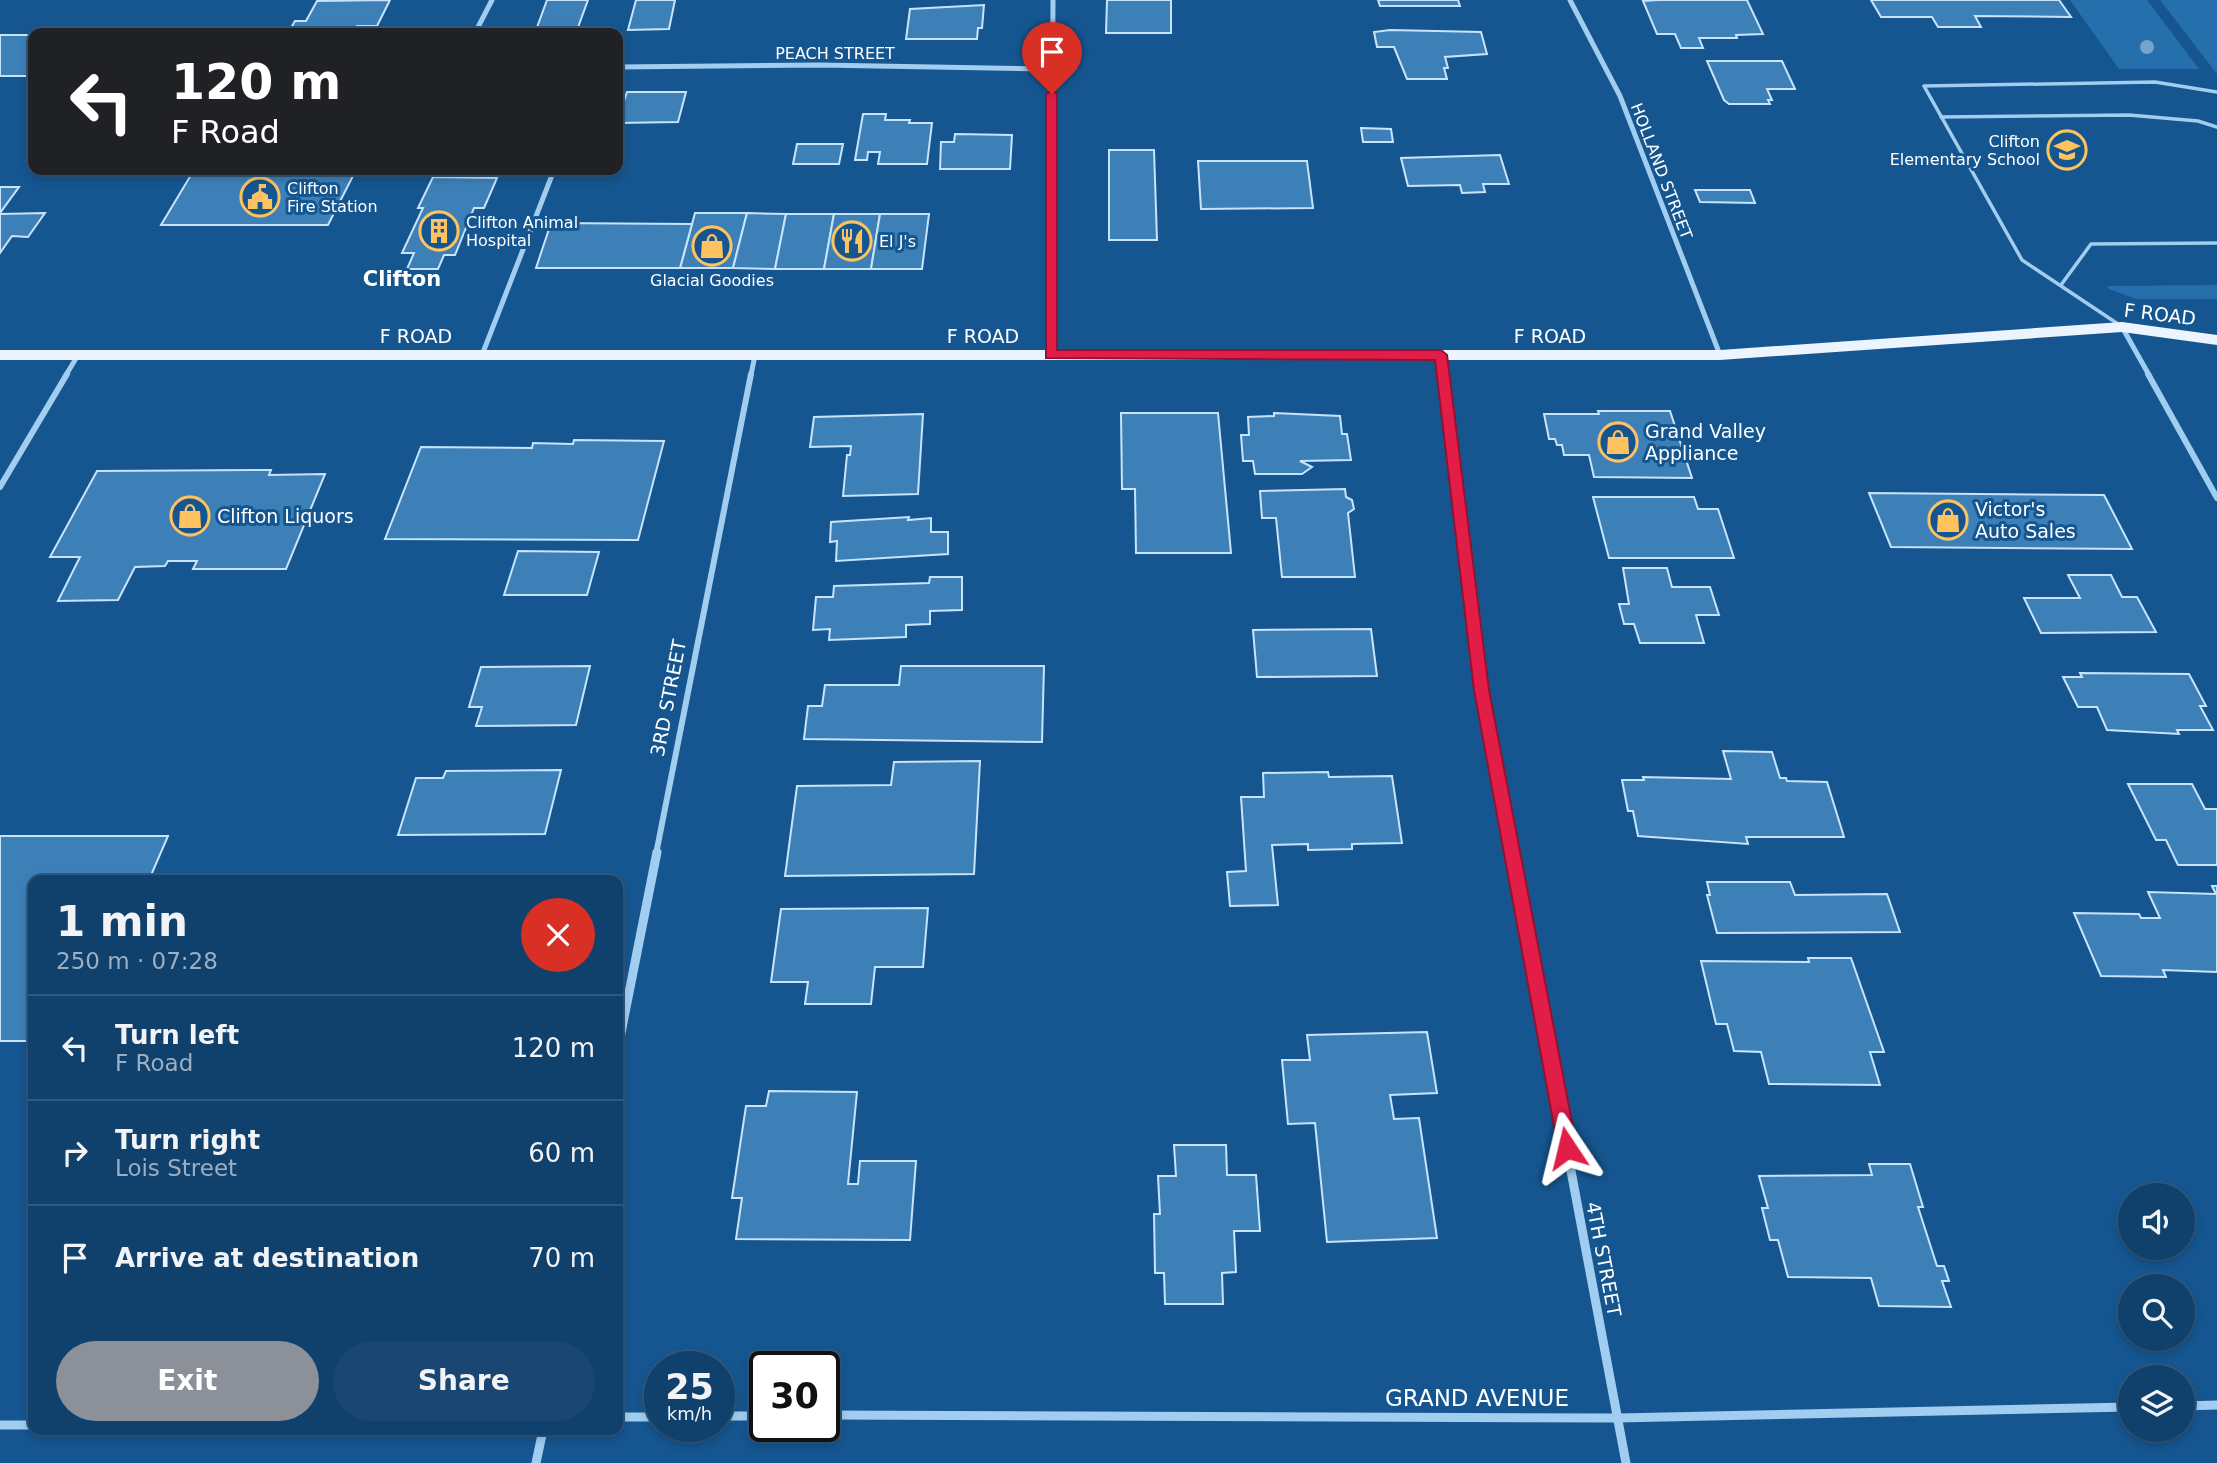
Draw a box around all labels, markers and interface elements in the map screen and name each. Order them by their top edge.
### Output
pin [1022,22,1082,94]
icon: arrive [1033,33,1071,71]
street label: PEACH STREET [775,44,895,63]
text: 120 m [171,54,341,111]
icon: left [56,56,147,147]
street label: HOLLAND STREET [1627,100,1696,242]
text: F Road [171,113,280,151]
school or university icon: Clifton Elementary School [2046,129,2088,171]
place label: Clifton Elementary School [1890,132,2040,169]
public building icon: Clifton Fire Station [239,176,281,218]
place label: Clifton Fire Station [287,179,378,216]
building icon: Clifton Animal Hospital [418,210,460,252]
place label: Clifton Animal Hospital [466,213,578,250]
restaurant icon: El J's [831,220,873,262]
shop icon: Glacial Goodies [691,225,733,267]
place label: El J's [879,232,916,251]
district label: Clifton [363,267,441,291]
place label: Glacial Goodies [650,271,774,290]
street label: F ROAD [2123,299,2197,329]
street label: F ROAD [380,325,452,347]
street label: F ROAD [947,325,1019,347]
street label: F ROAD [1514,325,1586,347]
place label: Grand Valley Appliance [1645,420,1766,464]
shop icon: Grand Valley Appliance [1597,421,1639,463]
shop icon: Clifton Liquors [169,495,211,537]
place label: Victor's Auto Sales [1975,498,2076,542]
shop icon: Victor's Auto Sales [1927,499,1969,541]
place label: Clifton Liquors [217,505,354,527]
street label: 3RD STREET [646,637,690,758]
text: 1 min [56,897,188,946]
button: close [521,898,595,972]
text: 250 m · 07:28 [56,948,218,974]
text: Turn left [115,1020,239,1050]
icon: left [56,1029,94,1067]
text: 120 m [512,1033,595,1063]
text: F Road [115,1050,193,1076]
position arrow [1530,1111,1604,1185]
text: Turn right [115,1125,260,1155]
icon: right [56,1134,94,1172]
text: 60 m [528,1138,595,1168]
text: Lois Street [115,1155,237,1181]
map controls [2118,1183,2195,1442]
button: sound [2118,1183,2195,1260]
street label: 4TH STREET [1582,1200,1626,1319]
icon: arrive [56,1239,94,1277]
text: Arrive at destination [115,1243,419,1273]
text: 70 m [528,1243,595,1273]
button: search [2118,1274,2195,1351]
button: Exit [56,1341,319,1421]
button: Share [333,1341,595,1421]
speed limit sign: 30 [749,1351,840,1442]
button: layers [2118,1365,2195,1442]
text: 25 [665,1367,714,1407]
street label: GRAND AVENUE [1385,1385,1569,1411]
text: km/h [667,1403,712,1424]

